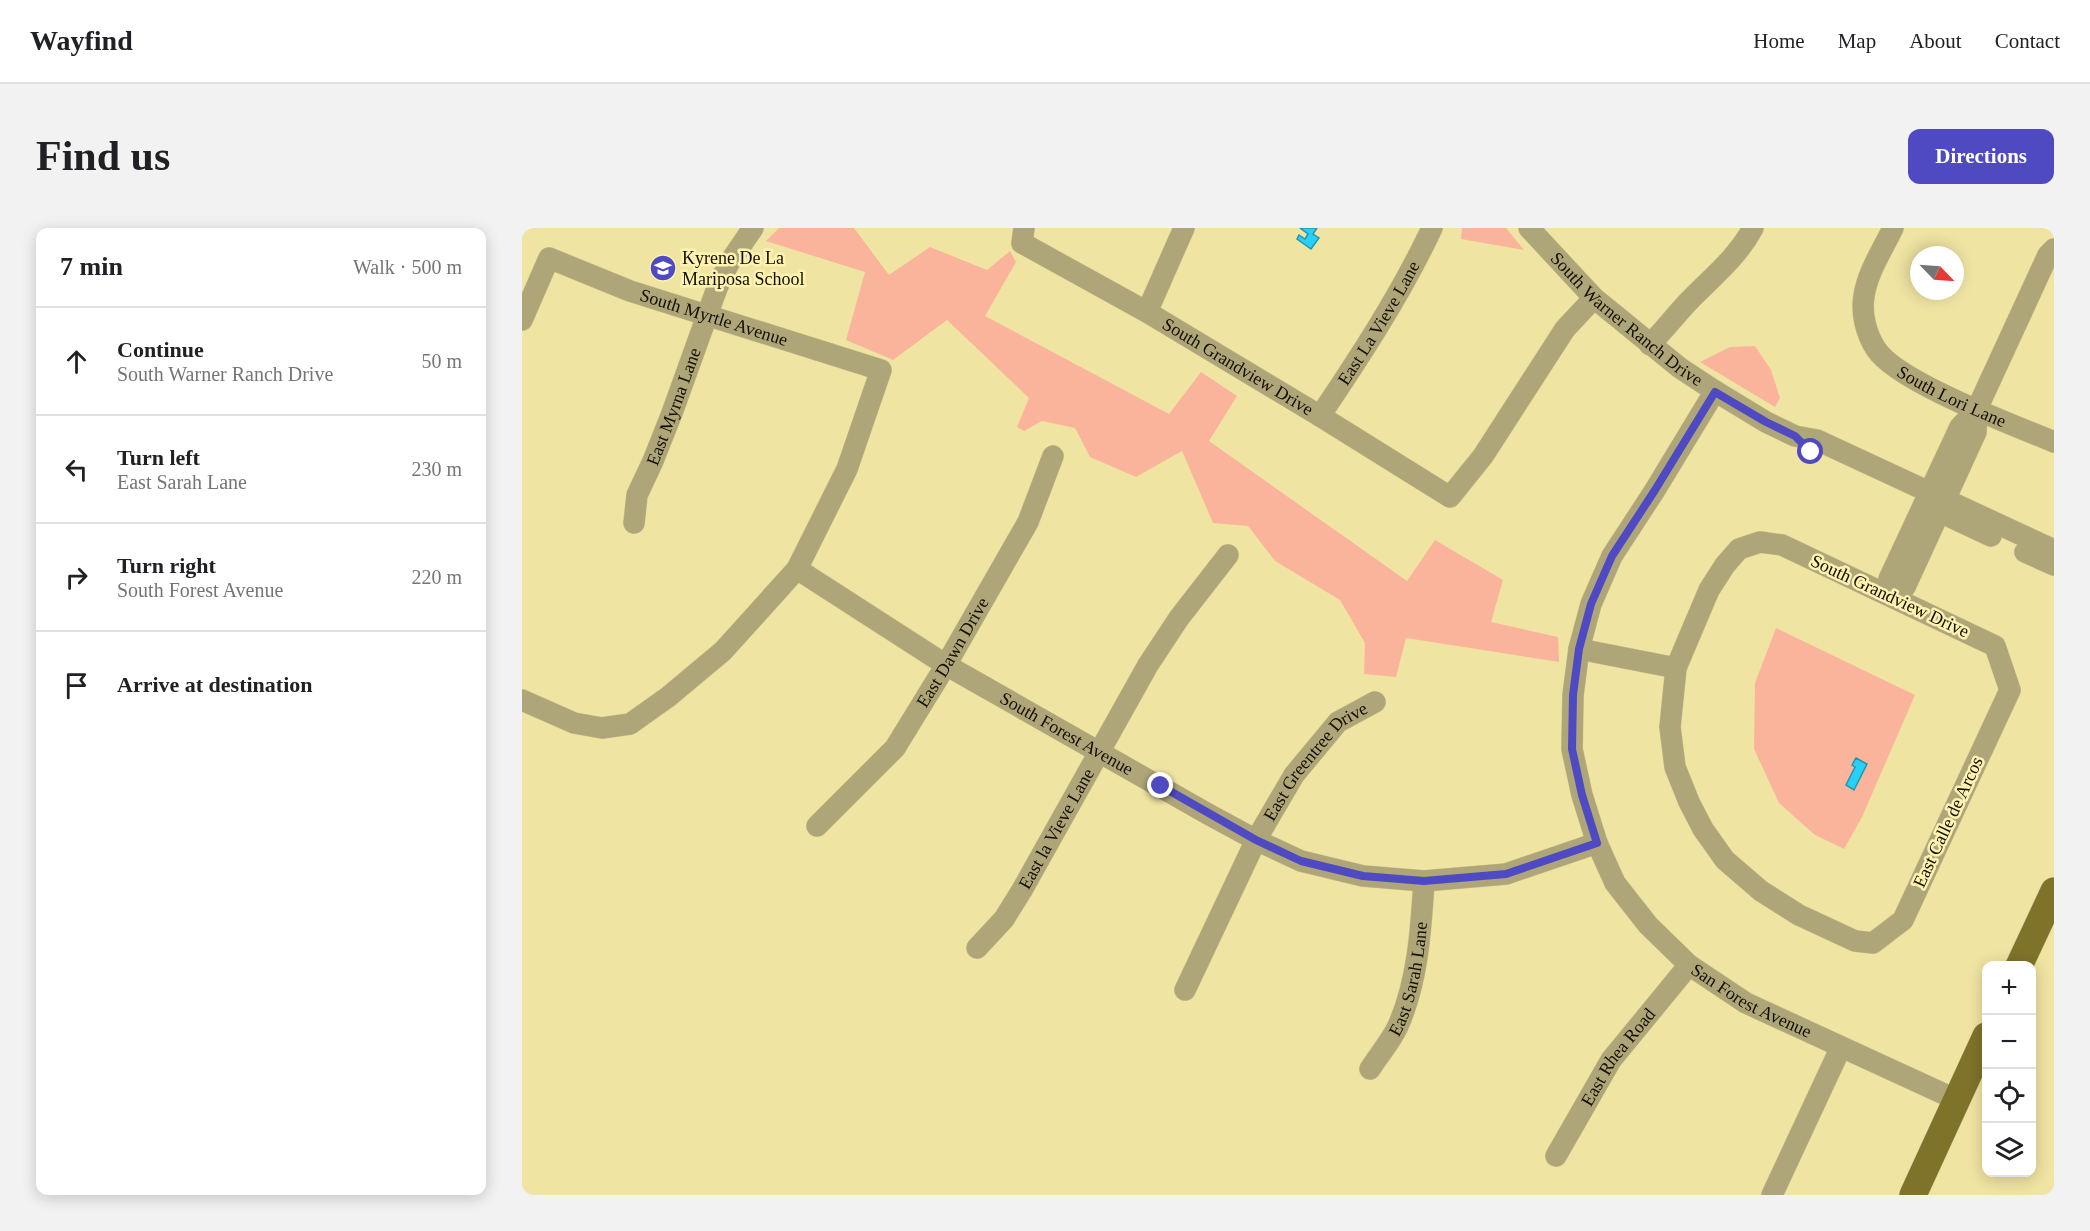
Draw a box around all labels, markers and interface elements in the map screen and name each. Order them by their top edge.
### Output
text: Wayfind [30,25,133,56]
text: Home [1753,29,1805,53]
text: Map [1838,29,1876,53]
text: About [1909,29,1962,53]
text: Contact [1995,29,2060,53]
button: Directions [1908,129,2054,184]
text: Find us [36,133,170,179]
north arrow [1910,246,1964,300]
place label: Kyrene De La Mariposa School [682,248,804,289]
street label: South Warner Ranch Drive [1547,248,1706,390]
text: 7 min [60,252,123,281]
school or university icon: Kyrene De La Mariposa School [648,253,678,283]
text: Walk · 500 m [353,256,462,278]
street label: East La Vieve Lane [1334,258,1424,389]
street label: South Myrtle Avenue [638,285,790,350]
street label: South Grandview Drive [1159,314,1317,420]
text: Continue [117,337,204,362]
icon: ahead [60,345,93,378]
street label: East Myrna Lane [642,345,705,468]
text: 50 m [421,350,462,372]
street label: South Lori Lane [1893,361,2009,431]
text: South Warner Ranch Drive [117,363,333,385]
route start [1797,438,1823,464]
text: Turn left [117,445,200,470]
icon: left [60,453,93,486]
text: 230 m [411,458,462,480]
text: East Sarah Lane [117,471,247,493]
street label: South Grandview Drive [1808,551,1972,641]
text: Turn right [117,553,216,578]
icon: right [60,561,93,594]
text: 220 m [411,566,462,588]
text: South Forest Avenue [117,579,283,601]
street label: East Dawn Drive [912,594,993,711]
icon: arrive [60,669,93,702]
text: Arrive at destination [117,672,313,697]
street label: South Forest Avenue [997,688,1137,779]
street label: East Greentree Drive [1259,698,1371,824]
street label: East Calle de Arcos [1909,754,1987,890]
street label: East la Vieve Lane [1015,765,1098,893]
route end [1147,772,1173,798]
street label: East Sarah Lane [1385,921,1431,1039]
street label: San Forest Avenue [1687,959,1815,1042]
map controls [1982,961,2036,1177]
button: + [1982,961,2036,1015]
street label: East Rhea Road [1577,1004,1659,1109]
button: − [1982,1015,2036,1069]
button: locate [1982,1069,2036,1123]
button: layers [1982,1123,2036,1177]

